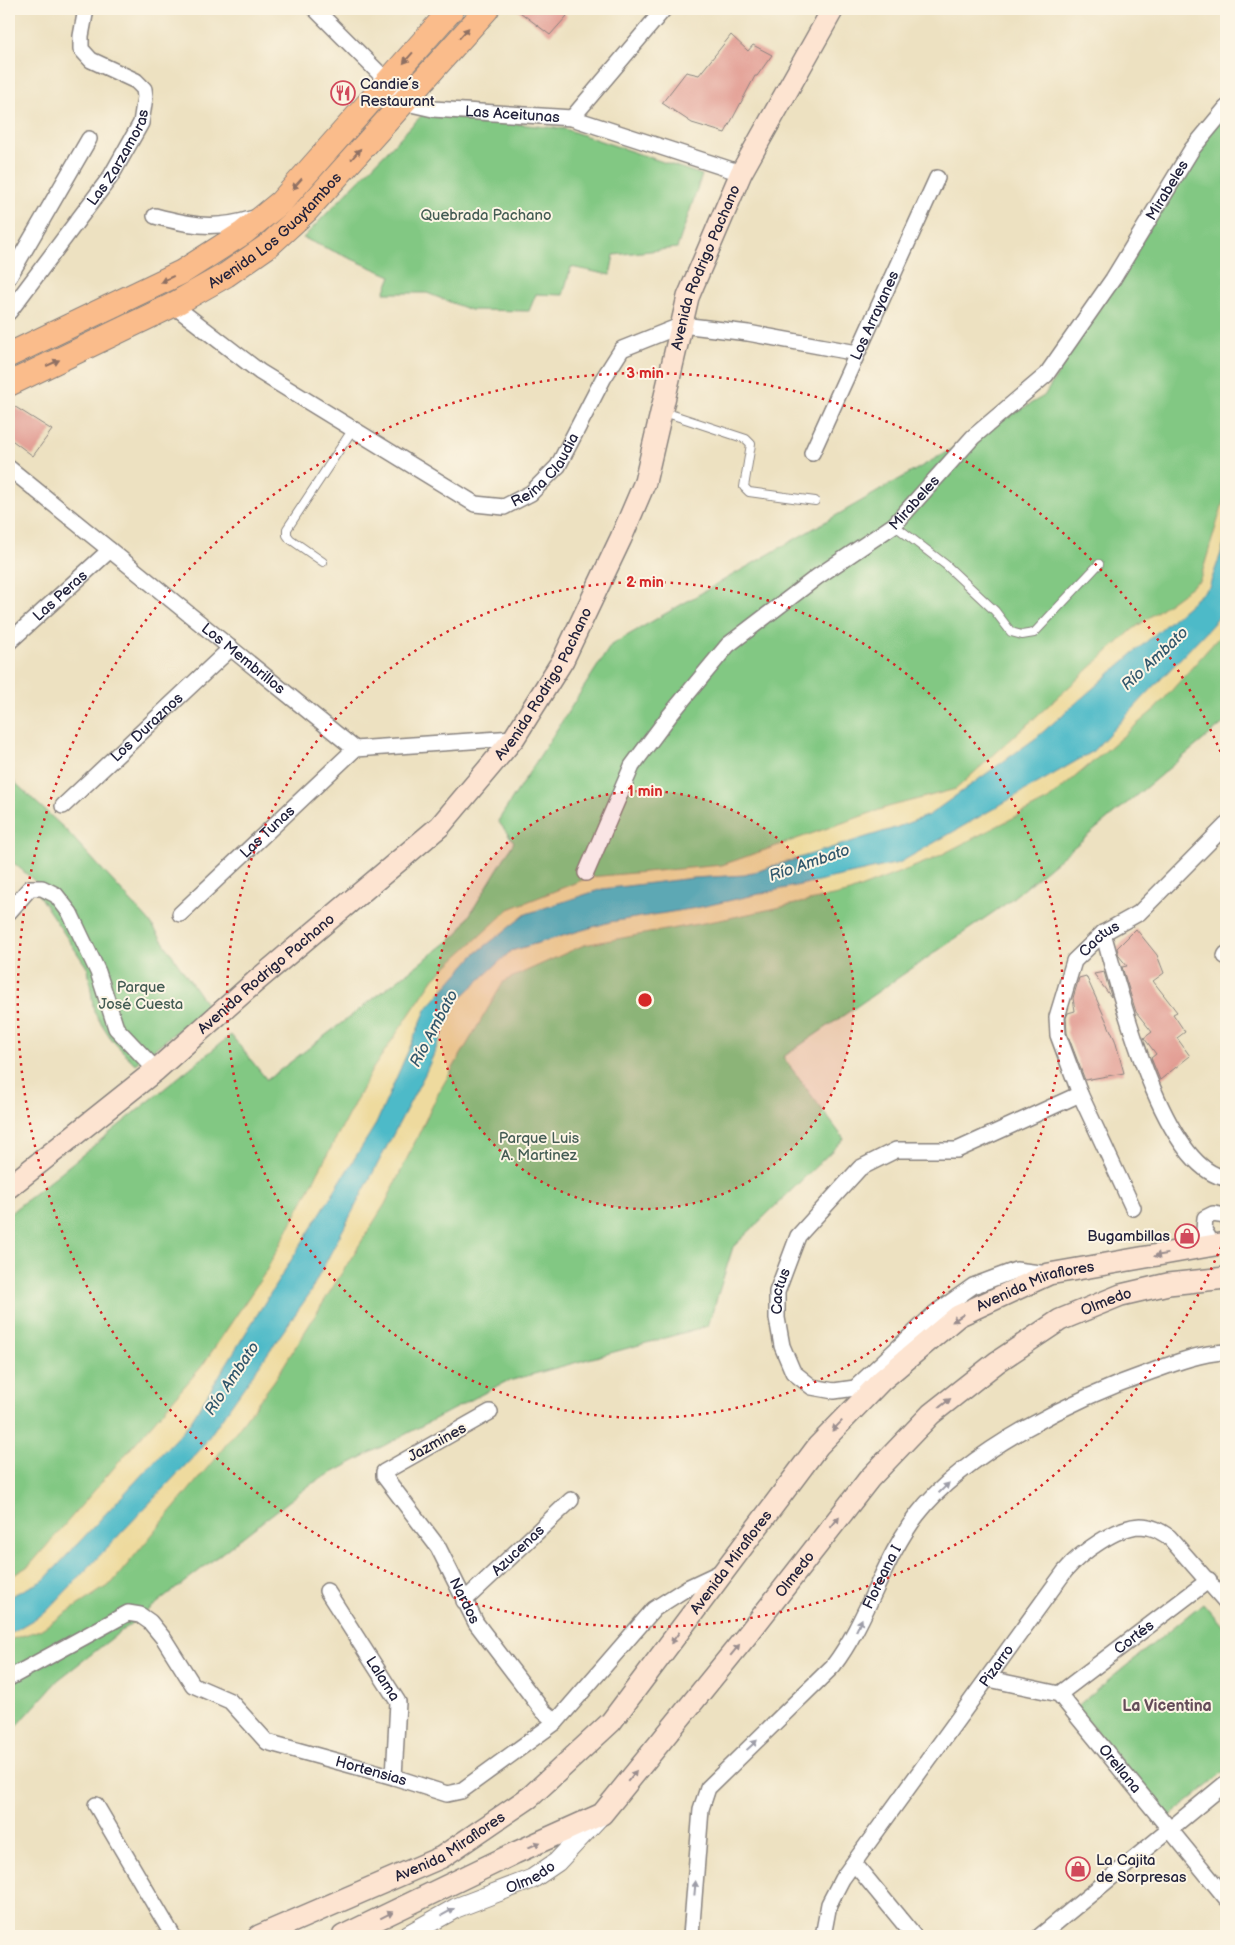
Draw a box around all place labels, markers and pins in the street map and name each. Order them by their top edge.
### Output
place label: Candie´s Restaurant [360,75,435,111]
restaurant icon: Candie´s Restaurant [330,80,356,106]
centre of rings [636,991,654,1009]
shop icon: Bugambillas [1174,1223,1200,1249]
place label: Bugambillas [1087,1227,1171,1246]
place label: La Cajita de Sorpresas [1096,1851,1187,1887]
shop icon: La Cajita de Sorpresas [1065,1856,1091,1882]

